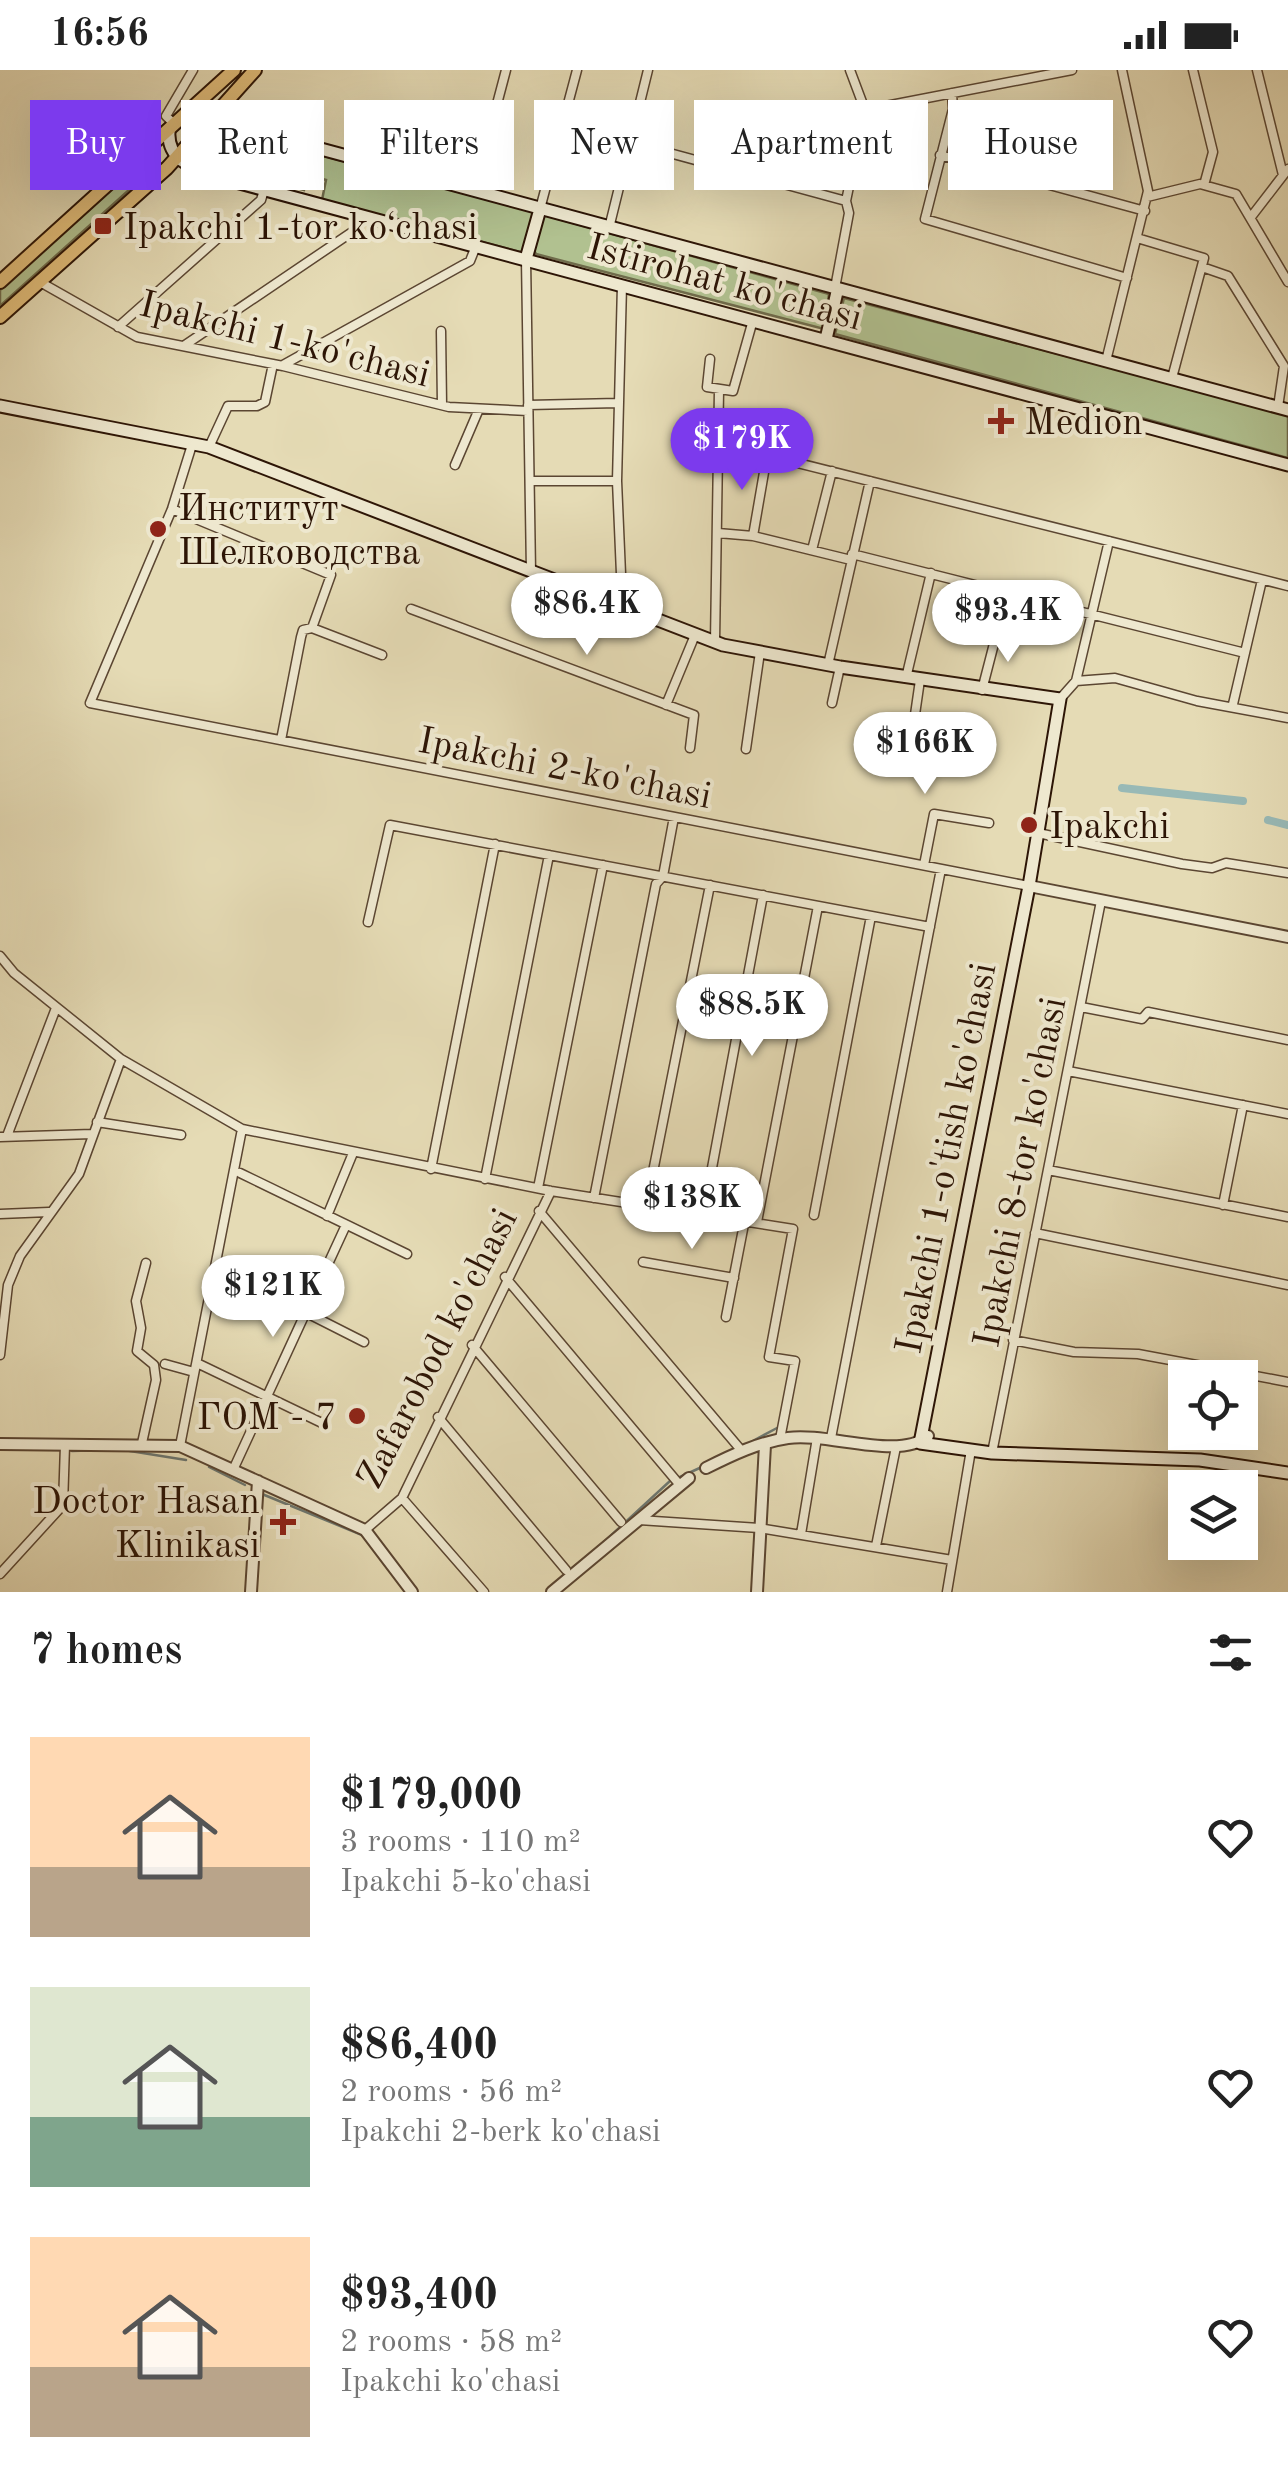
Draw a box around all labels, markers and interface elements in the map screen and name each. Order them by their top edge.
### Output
text: 16:56 [50,16,149,54]
chip: Buy [30,100,161,190]
chip: Rent [181,100,324,190]
chip: Filters [344,100,514,190]
chip: New [534,100,674,190]
chip: Apartment [694,100,928,190]
chip: House [948,100,1113,190]
place label: Ipakchi 1-tor koʻchasi [123,210,478,248]
marker: Ipakchi 1-tor koʻchasi [92,215,114,237]
street label: Istirohat ko'chasi [582,229,866,339]
street label: Ipakchi 1-ko'chasi [135,286,433,395]
place label: Medion [1024,405,1143,443]
pin: $179K [672,408,812,493]
marker: Medion [988,408,1014,434]
text: $179K [693,424,791,456]
place label: Институт Шелководства [178,491,421,573]
marker: Институт Шелководства [147,518,169,540]
pin: $86.4K [506,573,668,658]
pin: $93.4K [927,580,1089,665]
text: $86.4K [533,589,641,621]
text: $93.4K [954,596,1062,628]
pin: $166K [855,712,995,797]
street label: Ipakchi 2-ko'chasi [415,723,714,817]
text: $166K [876,728,974,760]
place label: Ipakchi [1049,809,1170,847]
marker: Ipakchi [1018,814,1040,836]
street label: Ipakchi 1-o'tish ko'chasi [891,960,1004,1357]
pin: $88.5K [671,974,833,1059]
text: $88.5K [698,990,806,1022]
street label: Ipakchi 8-tor ko'chasi [969,994,1075,1351]
pin: $138K [622,1167,762,1252]
text: $138K [643,1183,741,1215]
street label: Zafarobod ko'chasi [352,1203,526,1495]
pin: $121K [203,1255,343,1340]
text: $121K [224,1271,322,1303]
map controls [1168,1360,1258,1560]
button: locate [1168,1360,1258,1450]
place label: ГОМ - 7 [196,1400,337,1438]
marker: ГОМ - 7 [346,1405,368,1427]
button: layers [1168,1470,1258,1560]
place label: Doctor Hasan Klinikasi [32,1484,260,1566]
marker: Doctor Hasan Klinikasi [270,1509,296,1535]
icon: filters [1203,1625,1258,1680]
text: 7 homes [30,1631,182,1673]
text: $179,000 [340,1776,522,1818]
icon: home [110,1777,230,1897]
icon: heart [1203,1810,1258,1865]
text: 3 rooms · 110 m² [340,1827,581,1859]
text: Ipakchi 5-ko'chasi [340,1867,591,1899]
text: $86,400 [340,2026,498,2068]
icon: home [110,2027,230,2147]
icon: heart [1203,2060,1258,2115]
text: 2 rooms · 56 m² [340,2077,562,2109]
text: Ipakchi 2-berk ko'chasi [340,2117,661,2149]
text: $93,400 [340,2276,498,2318]
icon: home [110,2277,230,2397]
icon: heart [1203,2310,1258,2365]
text: 2 rooms · 58 m² [340,2327,562,2359]
text: Ipakchi ko'chasi [340,2367,560,2399]

